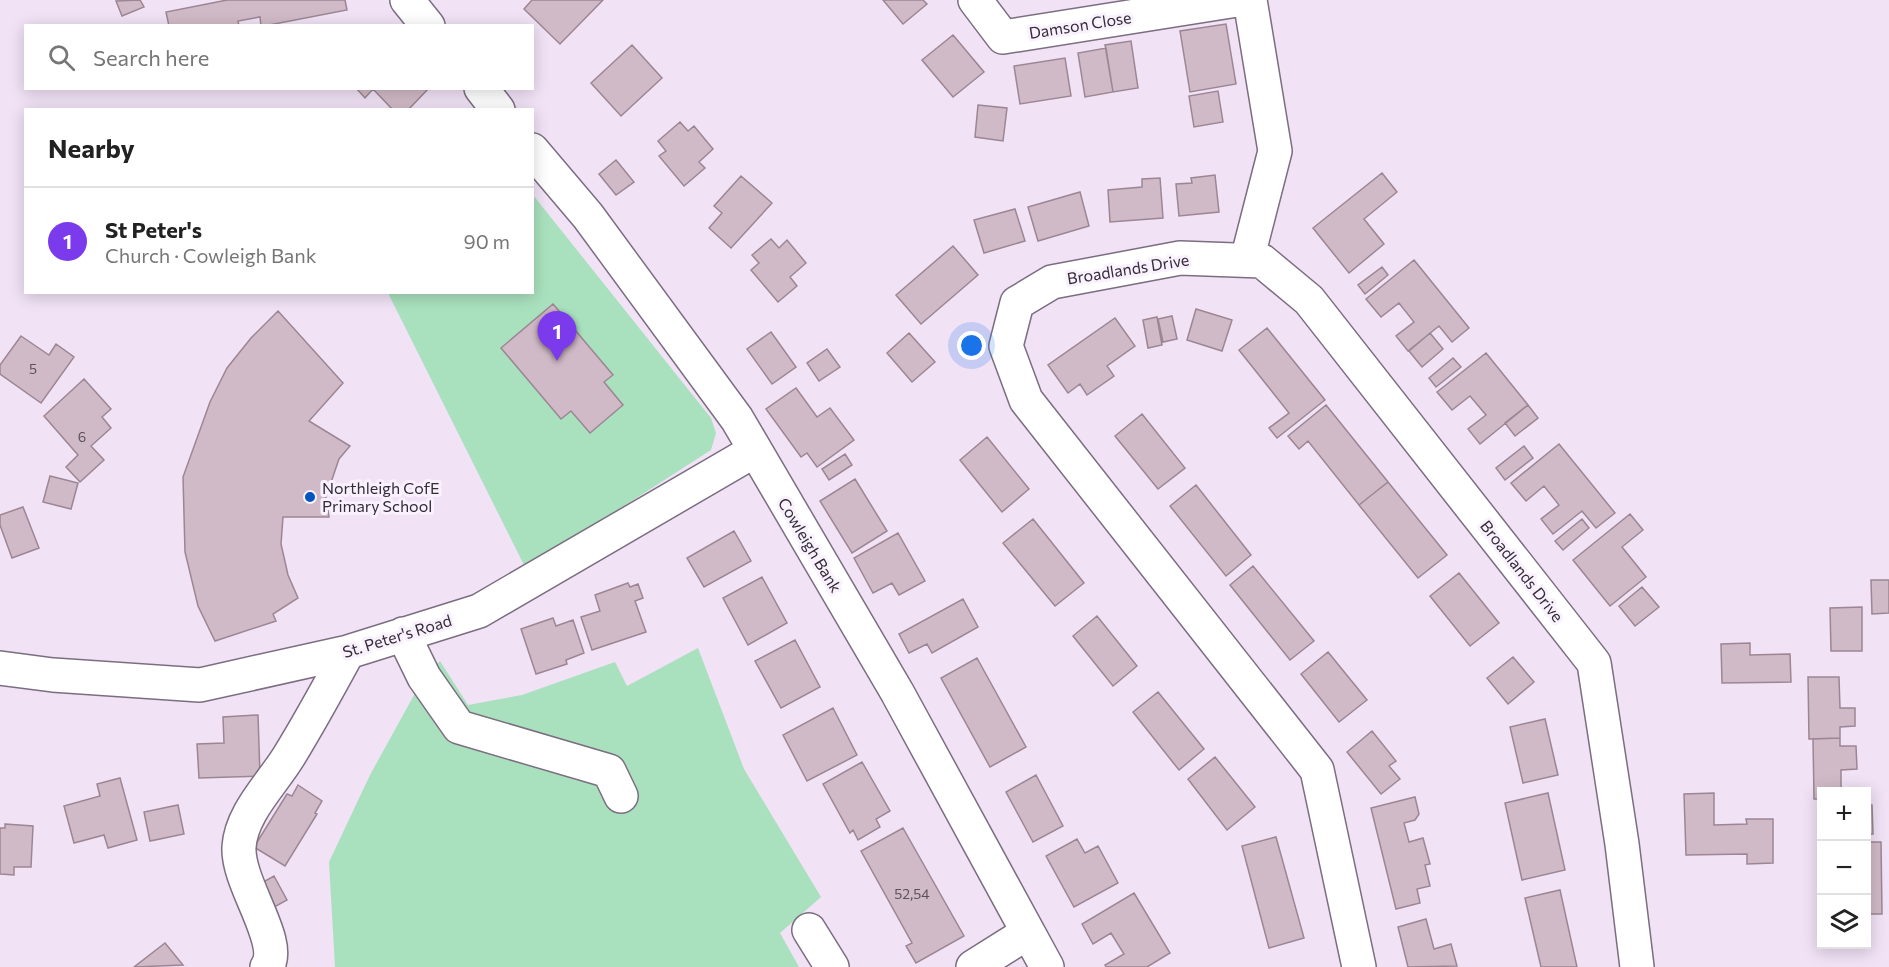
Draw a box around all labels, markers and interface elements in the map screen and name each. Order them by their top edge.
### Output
street label: Damson Close [1027,7,1132,42]
search box [24,24,534,90]
icon: search [45,41,78,74]
text: Search here [93,44,209,71]
text: Nearby [48,132,135,163]
text: St Peter's [105,216,202,243]
text: 1 [63,229,72,253]
text: 90 m [464,229,510,253]
text: Church · Cowleigh Bank [105,243,317,267]
street label: Broadlands Drive [1065,249,1190,288]
pin: 1 [538,312,576,361]
your location [957,331,986,360]
house number: 5 [29,360,37,377]
house number: 6 [78,428,86,445]
place label: Northleigh CofE Primary School [322,478,439,515]
marker: Northleigh CofE Primary School [303,490,317,504]
street label: Cowleigh Bank [775,494,846,596]
street label: Broadlands Drive [1477,516,1568,625]
street label: St. Peter's Road [340,610,454,661]
map controls [1817,787,1871,949]
button: + [1817,787,1871,841]
button: − [1817,841,1871,895]
house number: 52,54 [894,885,930,902]
button: layers [1817,895,1871,949]

